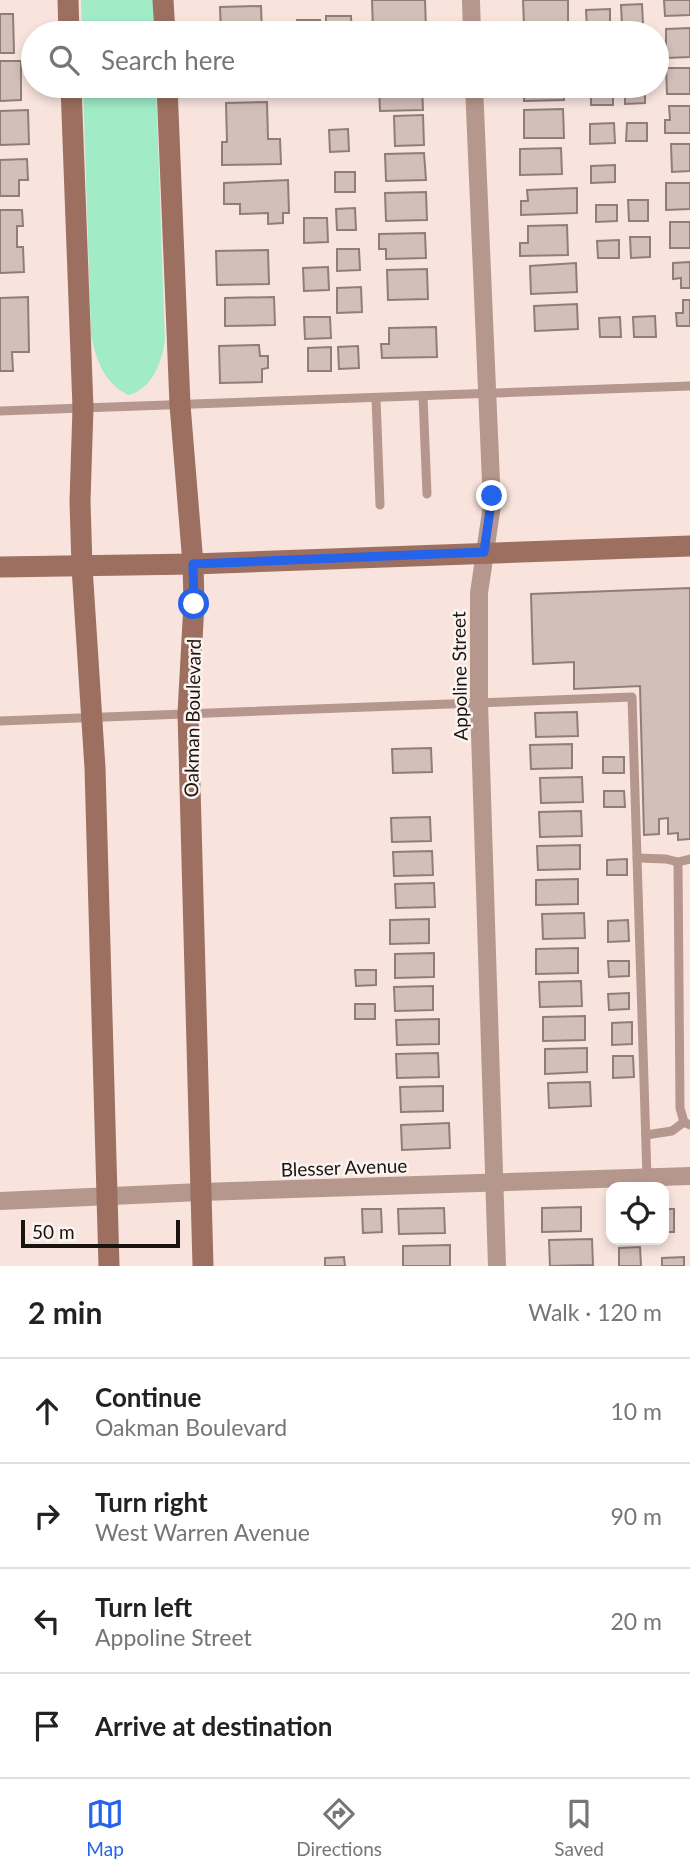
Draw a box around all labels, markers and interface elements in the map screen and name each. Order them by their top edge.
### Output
search box [21,21,669,98]
icon: search [45,41,83,79]
text: Search here [101,44,235,76]
route end [476,480,507,511]
route start [178,588,209,619]
street label: Appoline Street [446,611,472,741]
street label: Oakman Boulevard [179,638,205,798]
street label: Blesser Avenue [280,1153,408,1181]
map controls [606,1182,669,1245]
button: locate [606,1182,669,1245]
scale bar [21,1217,180,1249]
text: 50 m [32,1220,75,1243]
text: 2 min [28,1294,102,1330]
text: Walk · 120 m [528,1298,662,1326]
text: Continue [95,1381,201,1413]
icon: ahead [28,1392,66,1430]
text: 10 m [611,1397,662,1425]
text: Oakman Boulevard [95,1413,287,1441]
text: Turn right [95,1486,208,1518]
icon: right [28,1497,66,1535]
text: 90 m [611,1502,662,1530]
text: West Warren Avenue [95,1518,310,1546]
text: Turn left [95,1591,192,1623]
icon: left [28,1602,66,1640]
text: 20 m [611,1607,662,1635]
text: Appoline Street [95,1623,252,1651]
icon: arrive [28,1707,66,1745]
text: Arrive at destination [95,1710,332,1742]
tab: Map [86,1795,124,1860]
tab: Directions [296,1795,382,1860]
tab: Saved [554,1795,604,1860]

